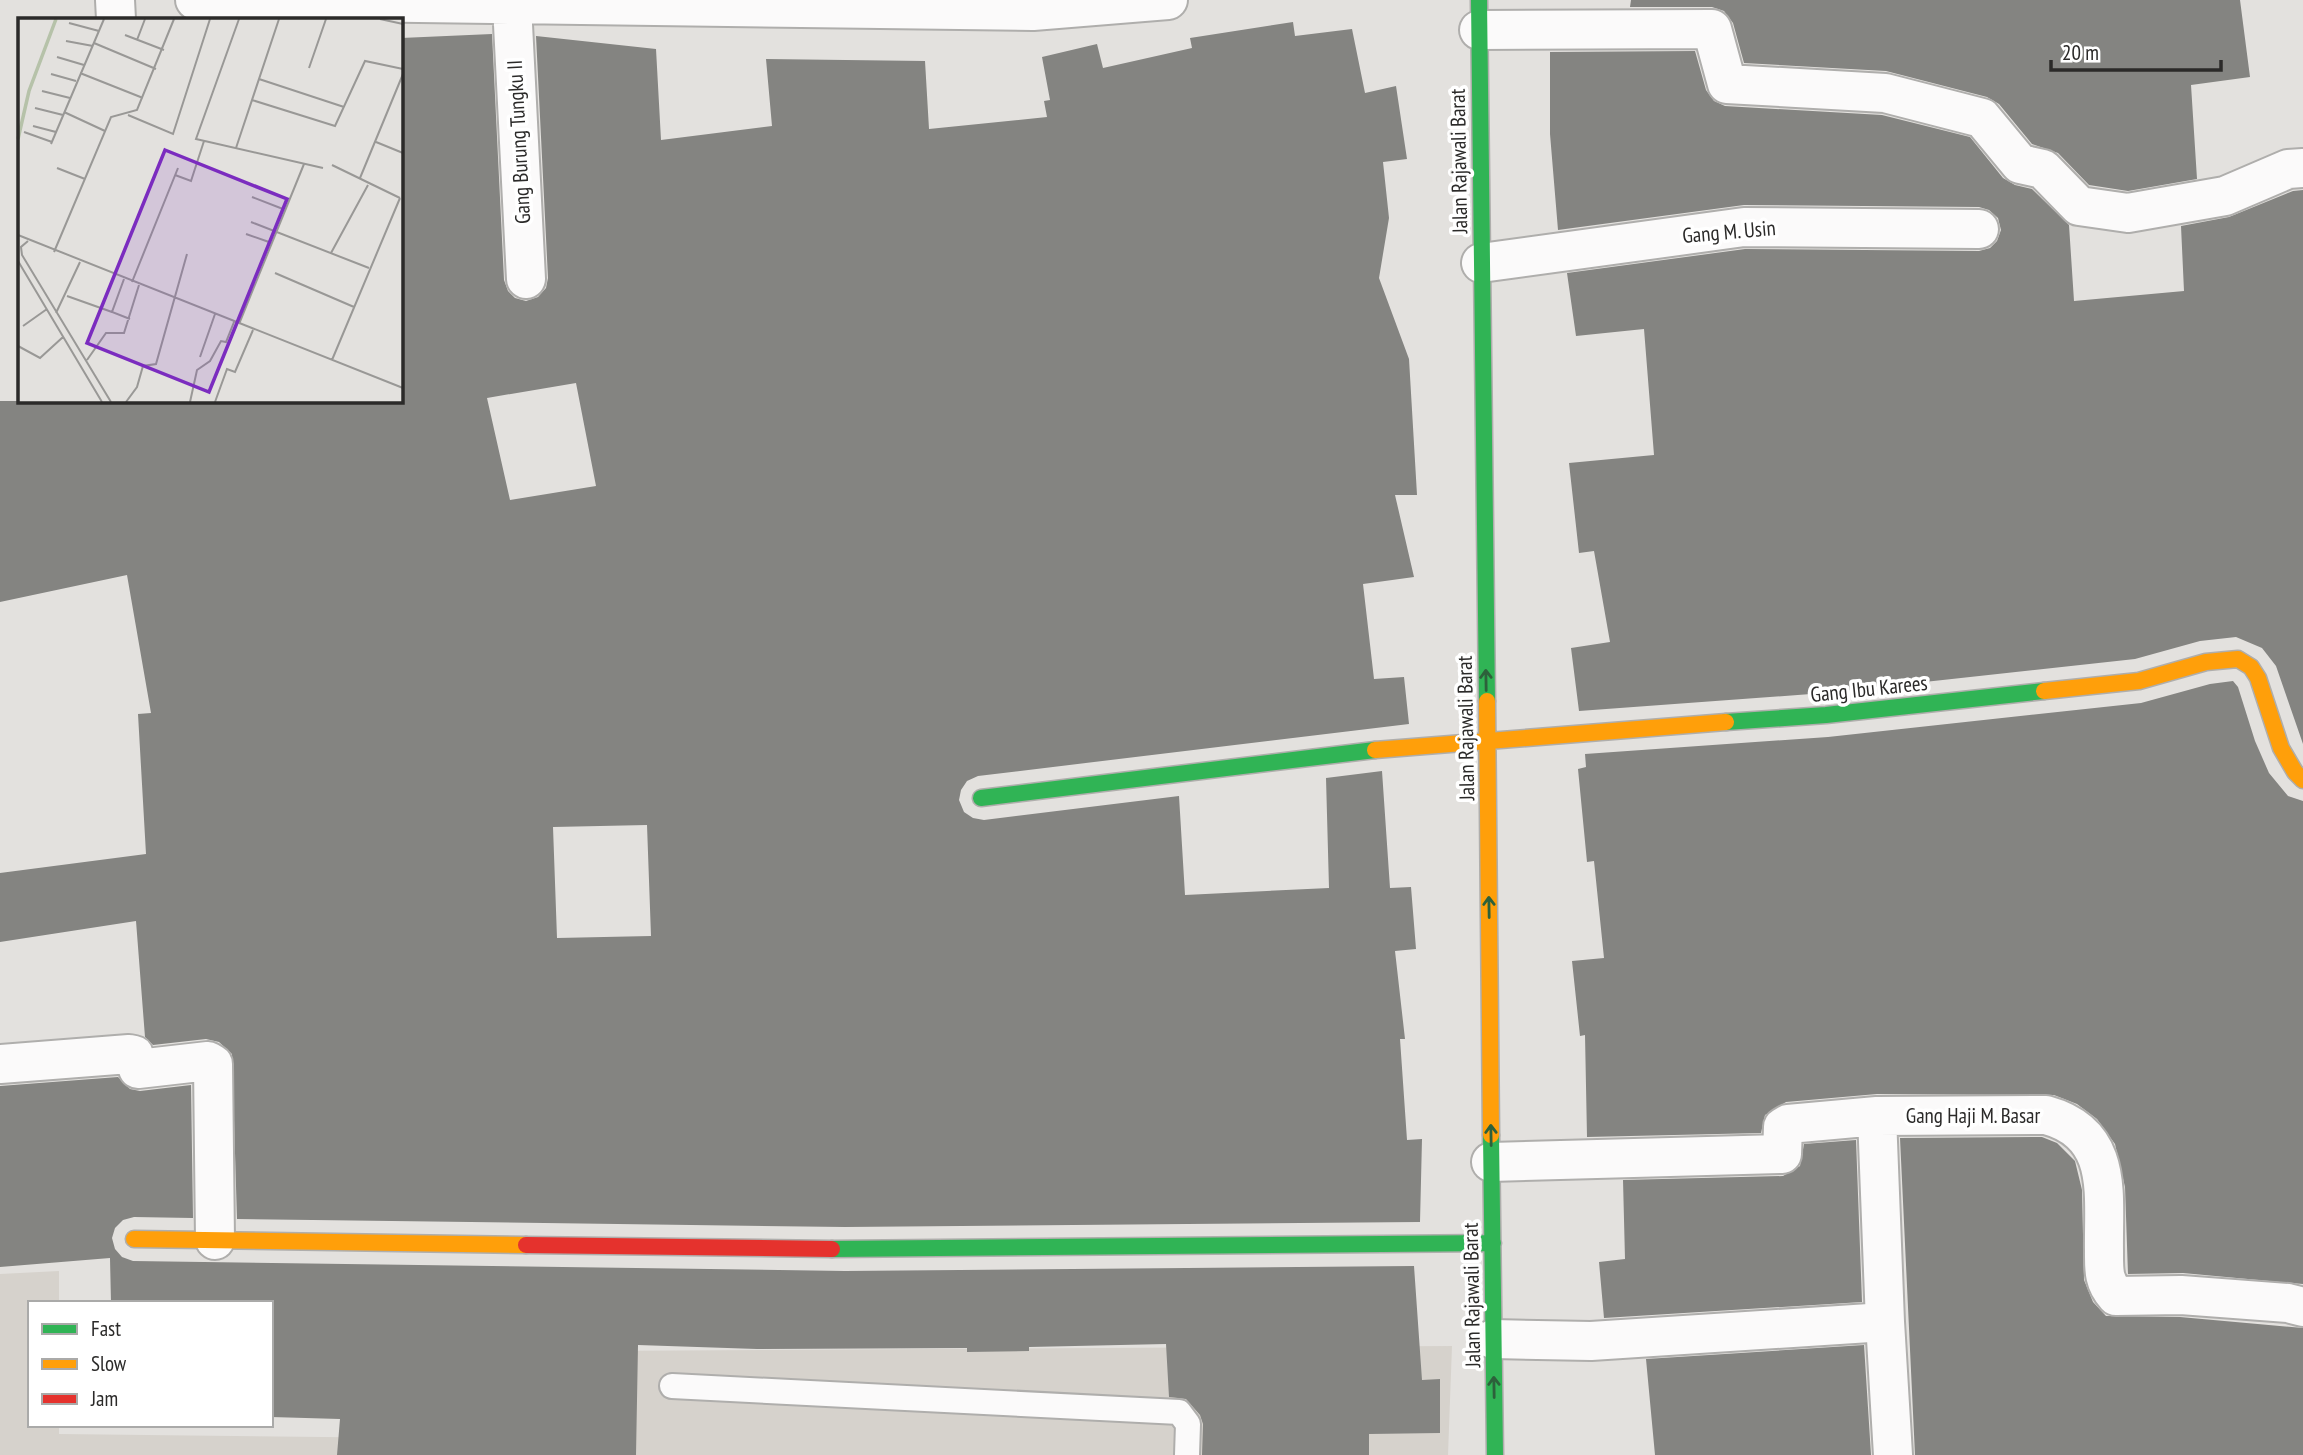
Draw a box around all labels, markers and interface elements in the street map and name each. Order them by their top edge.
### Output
inset map [18,18,402,402]
scale bar [2051,28,2221,72]
text: 20 m [2062,39,2099,66]
street label: Gang Burung Tungku II [501,59,536,225]
street label: Jalan Rajawali Barat [1444,88,1473,235]
street label: Gang M. Usin [1681,214,1777,249]
street label: Jalan Rajawali Barat [1451,655,1480,802]
one-way arrow [1479,669,1493,692]
street label: Gang Ibu Karees [1809,669,1929,708]
one-way arrow [1482,896,1495,919]
street label: Gang Haji M. Basar [1906,1102,2040,1129]
one-way arrow [1484,1124,1498,1147]
street label: Jalan Rajawali Barat [1457,1222,1486,1369]
legend [28,1301,273,1427]
text: Fast [91,1315,121,1342]
text: Slow [91,1350,127,1377]
one-way arrow [1487,1376,1501,1399]
text: Jam [90,1385,118,1412]

